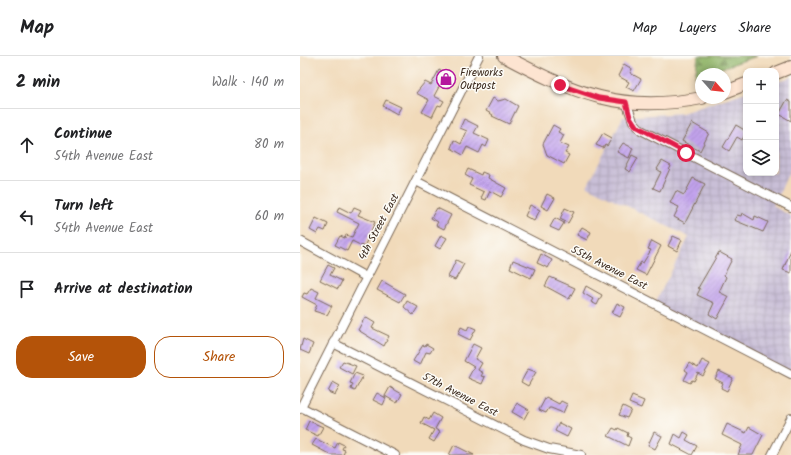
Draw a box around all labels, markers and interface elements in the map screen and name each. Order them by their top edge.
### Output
text: Map [20,13,54,43]
text: Map [633,17,657,39]
text: Layers [679,17,717,39]
text: Share [739,17,771,39]
place label: Fireworks Outpost [460,64,503,95]
shop icon: Fireworks Outpost [435,68,457,90]
north arrow [695,68,731,104]
map controls [743,68,779,176]
button: + [743,68,779,104]
text: 2 min [16,69,60,96]
text: Walk · 140 m [212,72,284,93]
route end [551,76,569,94]
button: − [743,104,779,140]
text: Continue [54,122,112,146]
icon: ahead [16,134,38,156]
text: 80 m [254,134,284,155]
button: layers [743,140,779,176]
route start [677,144,695,162]
text: 54th Avenue East [54,146,153,167]
street label: 4th Street East [354,190,405,264]
text: Turn left [54,194,114,218]
icon: left [16,206,38,228]
text: 60 m [255,206,284,227]
text: 54th Avenue East [54,218,153,239]
street label: 55th Avenue East [568,241,651,295]
text: Arrive at destination [54,277,193,301]
icon: arrive [16,278,38,300]
button: Save [16,336,146,378]
button: Share [154,336,284,378]
street label: 57th Avenue East [419,368,502,422]

